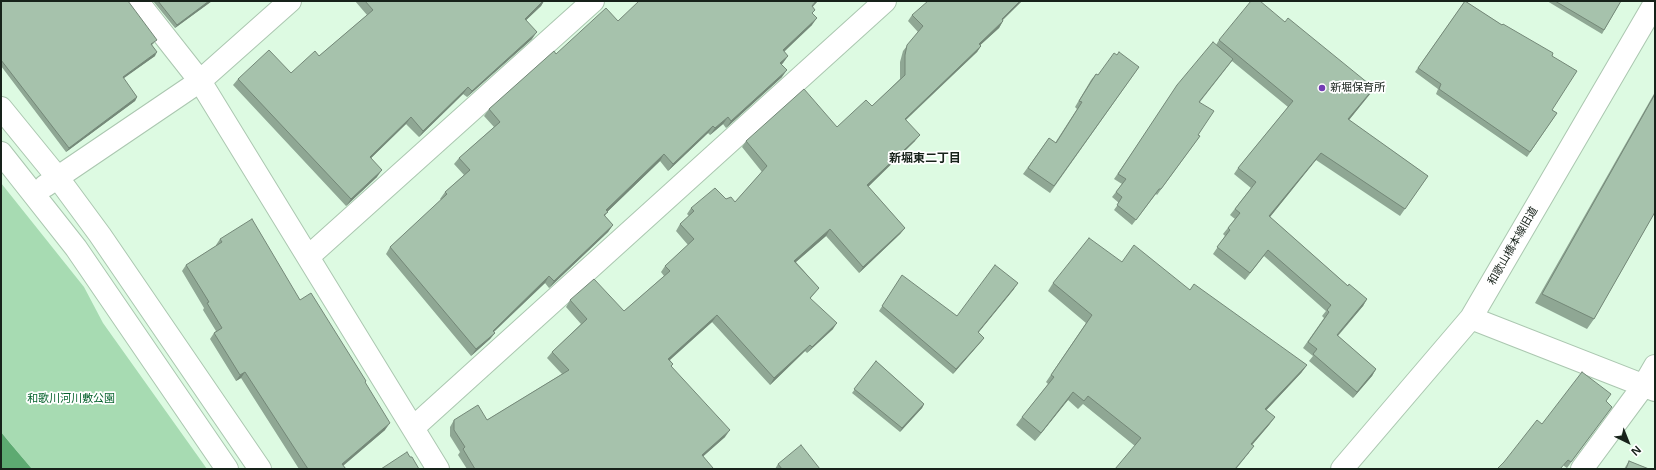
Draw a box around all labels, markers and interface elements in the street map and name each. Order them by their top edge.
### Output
place label: 新堀保育所 [1330,81,1385,95]
marker: 新堀保育所 [1317,83,1327,93]
district label: 新堀東二丁目 [889,152,961,166]
street label: 和歌山橋本線旧道 [1485,205,1541,287]
park label: 和歌川河川敷公園 [27,392,115,406]
north arrow [1608,422,1648,462]
text: N [1628,443,1645,460]

